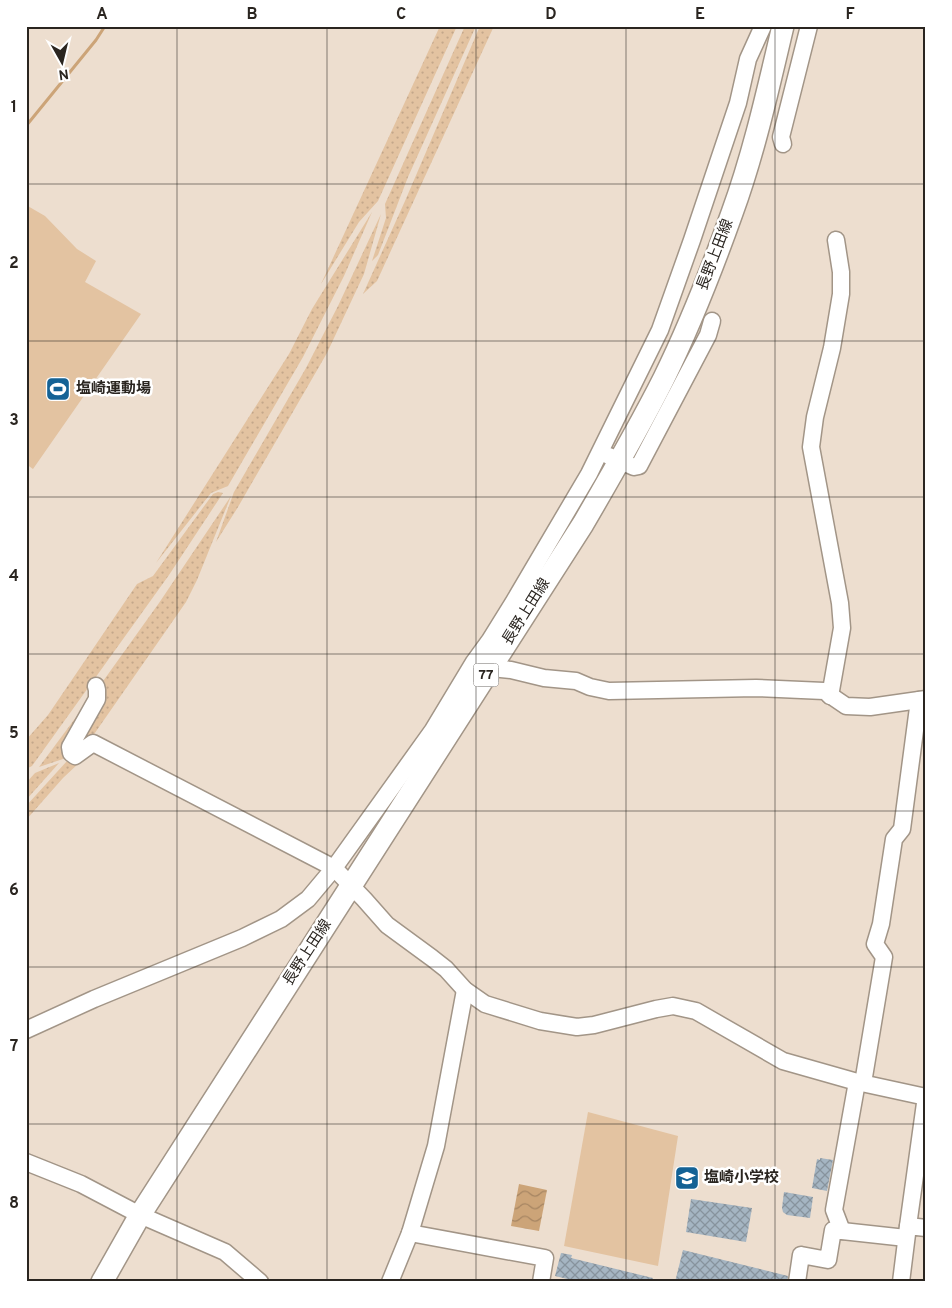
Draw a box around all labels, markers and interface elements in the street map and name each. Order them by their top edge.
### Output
text: A [96,5,108,25]
text: B [246,5,258,25]
text: C [396,5,406,25]
text: D [545,5,557,25]
text: E [695,5,705,25]
text: F [845,5,855,25]
north arrow [38,38,88,88]
text: N [57,64,70,83]
text: 1 [11,98,17,118]
street label: 長野上田線 [694,217,738,293]
text: 2 [9,254,19,274]
sports icon: 塩崎運動場 [45,376,71,402]
place label: 塩崎運動場 [76,379,151,399]
text: 3 [9,411,19,431]
text: 4 [9,567,19,587]
street label: 長野上田線 [499,575,555,649]
road number: 77 [474,664,498,686]
text: 5 [9,724,19,744]
text: 6 [9,881,19,901]
street label: 長野上田線 [280,916,336,990]
text: 7 [10,1037,18,1057]
school or university icon: 塩崎小学校 [674,1165,700,1191]
place label: 塩崎小学校 [704,1168,779,1188]
text: 8 [9,1194,19,1214]

